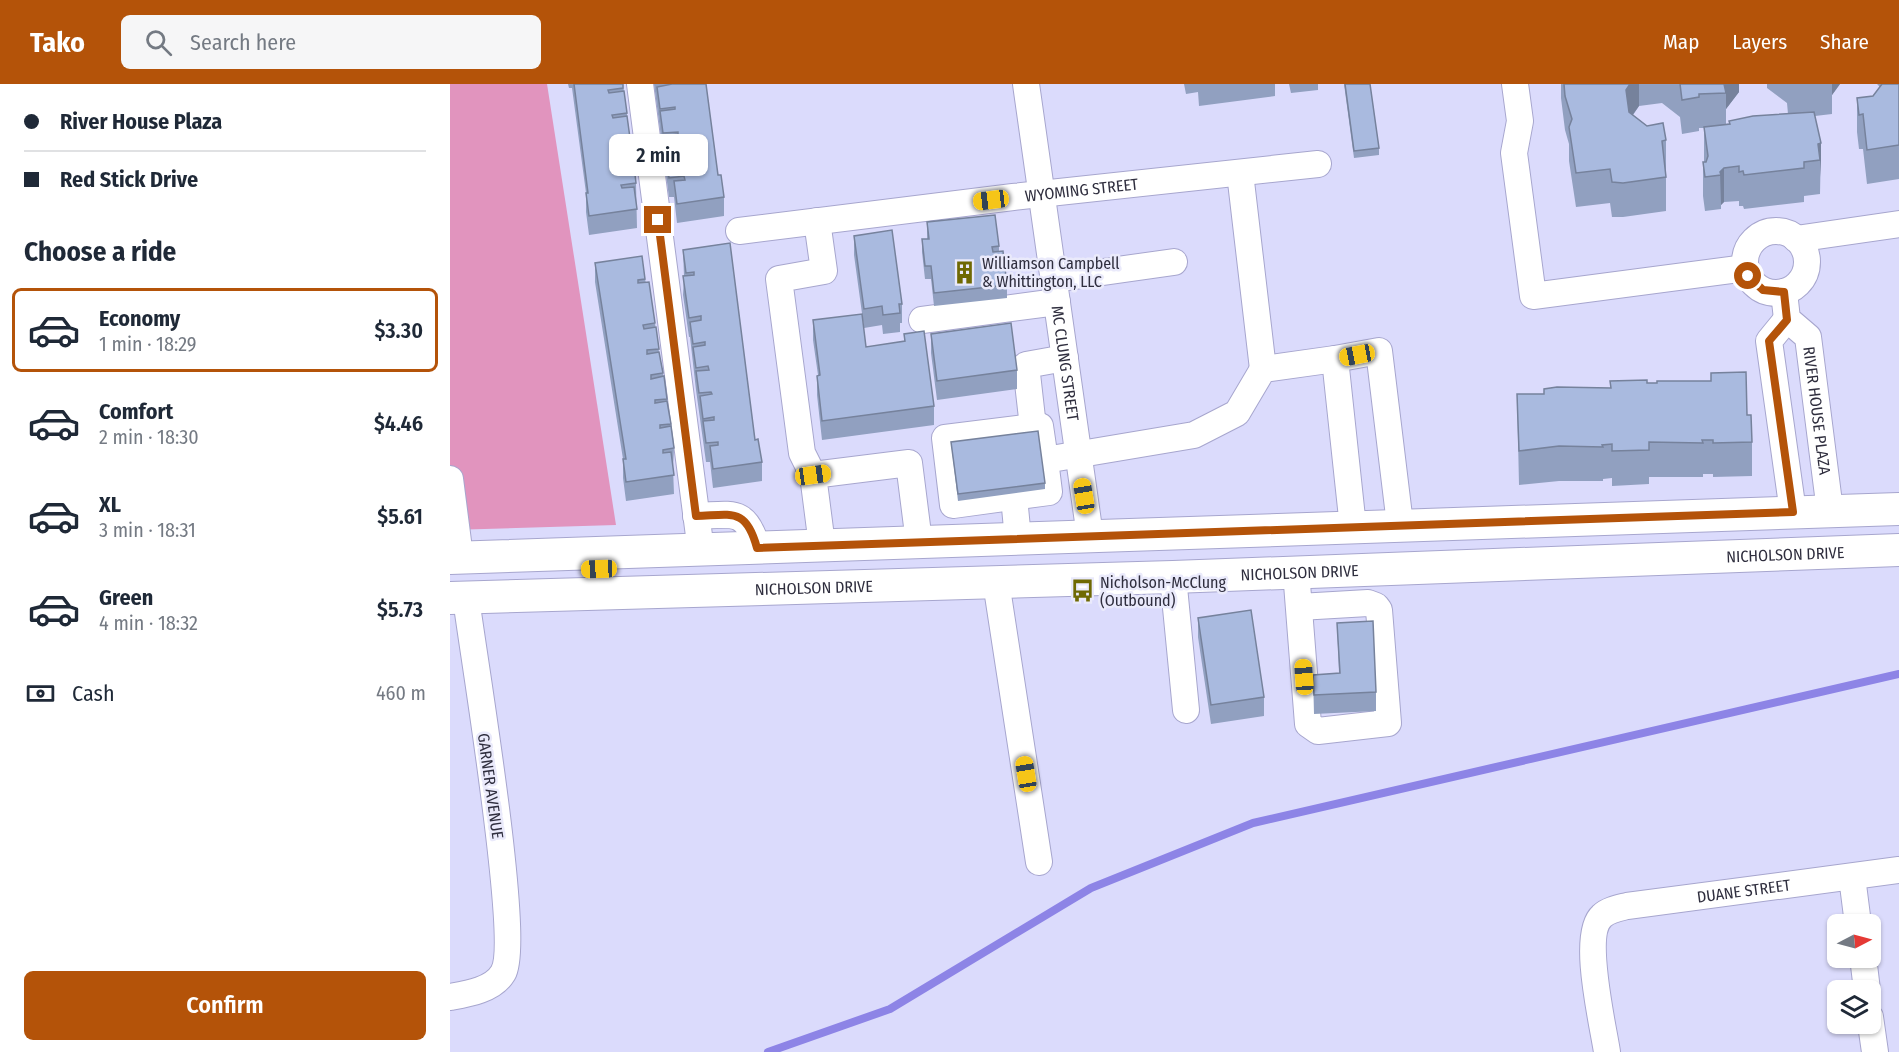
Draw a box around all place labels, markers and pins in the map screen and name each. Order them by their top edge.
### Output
place label: Williamson Campbell & Whittington, LLC [982,254,1120,291]
building icon: Williamson Campbell & Whittington, LLC [951,259,977,285]
place label: Nicholson-McClung (Outbound) [1100,573,1226,610]
bus stop icon: Nicholson-McClung (Outbound) [1069,578,1095,604]

